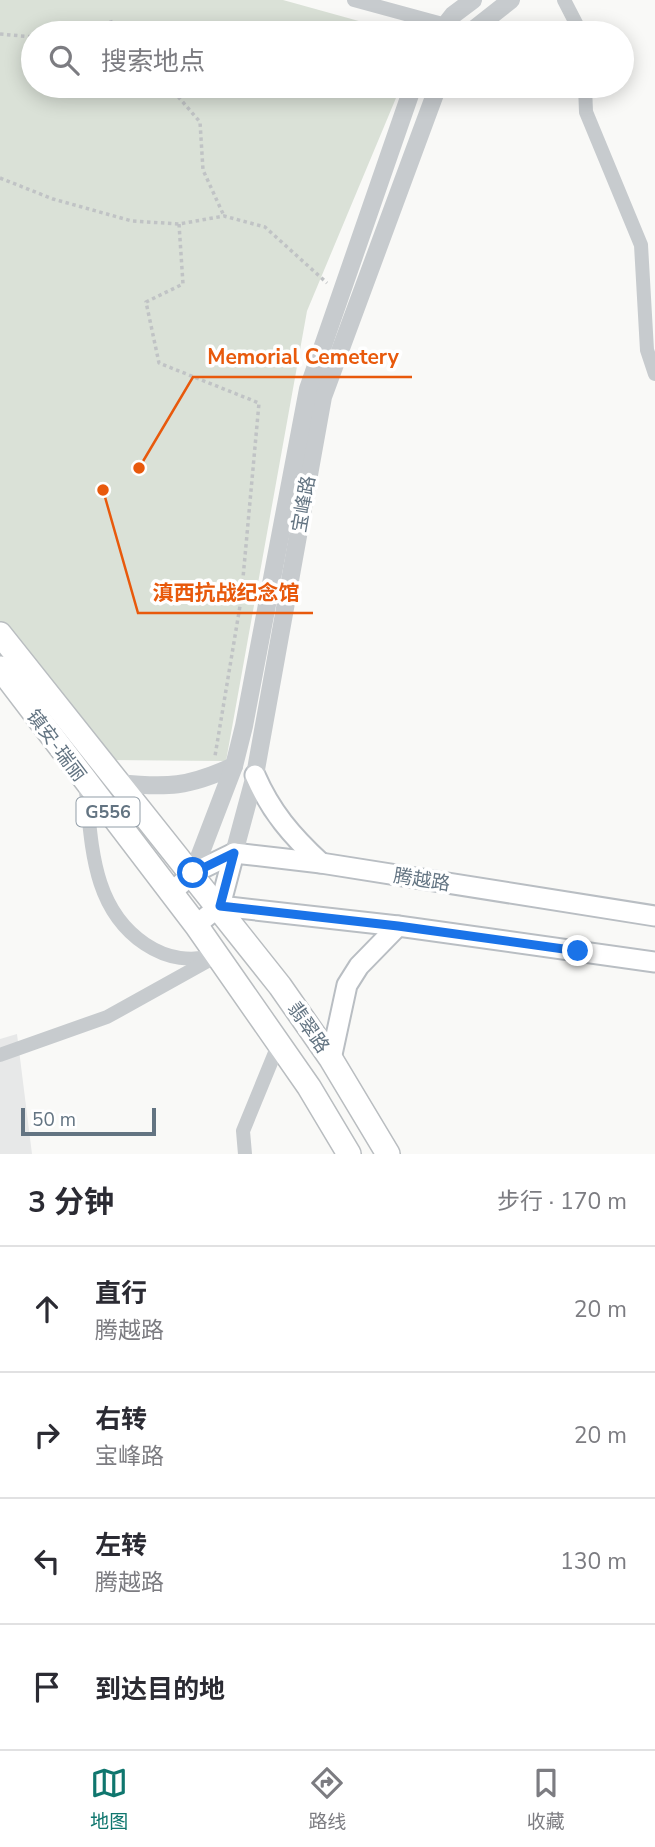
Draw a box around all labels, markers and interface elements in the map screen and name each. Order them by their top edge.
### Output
search box [21,21,634,98]
icon: search [45,41,83,79]
text: 搜索地点 [101,44,205,79]
callout: Memorial Cemetery [193,335,412,377]
text: Memorial Cemetery [207,343,400,371]
street label: 宝峰路 [286,474,322,535]
callout: 滇西抗战纪念馆 [138,571,313,613]
text: 滇西抗战纪念馆 [153,579,300,607]
street label: 镇安-瑞丽 [21,704,92,787]
road number: G556 [76,798,140,826]
route start [177,857,208,888]
street label: 腾越路 [392,863,452,897]
route end [562,935,593,966]
street label: 翡翠路 [281,997,335,1058]
scale bar [21,1105,156,1137]
text: 50 m [32,1107,76,1133]
text: 3 分钟 [28,1182,114,1223]
text: 步行 · 170 m [497,1186,627,1217]
text: 直行 [95,1276,147,1311]
icon: ahead [28,1290,66,1328]
text: 20 m [574,1294,627,1325]
text: 腾越路 [95,1315,164,1346]
text: 右转 [95,1402,147,1437]
icon: right [28,1416,66,1454]
text: 20 m [574,1420,627,1451]
text: 宝峰路 [95,1441,164,1472]
text: 左转 [95,1528,147,1563]
icon: left [28,1542,66,1580]
text: 130 m [560,1546,627,1577]
text: 腾越路 [95,1567,164,1598]
icon: arrive [28,1668,66,1706]
text: 到达目的地 [95,1672,225,1707]
tab: 地图 [90,1764,128,1835]
tab: 路线 [308,1764,347,1835]
tab: 收藏 [527,1764,565,1835]

